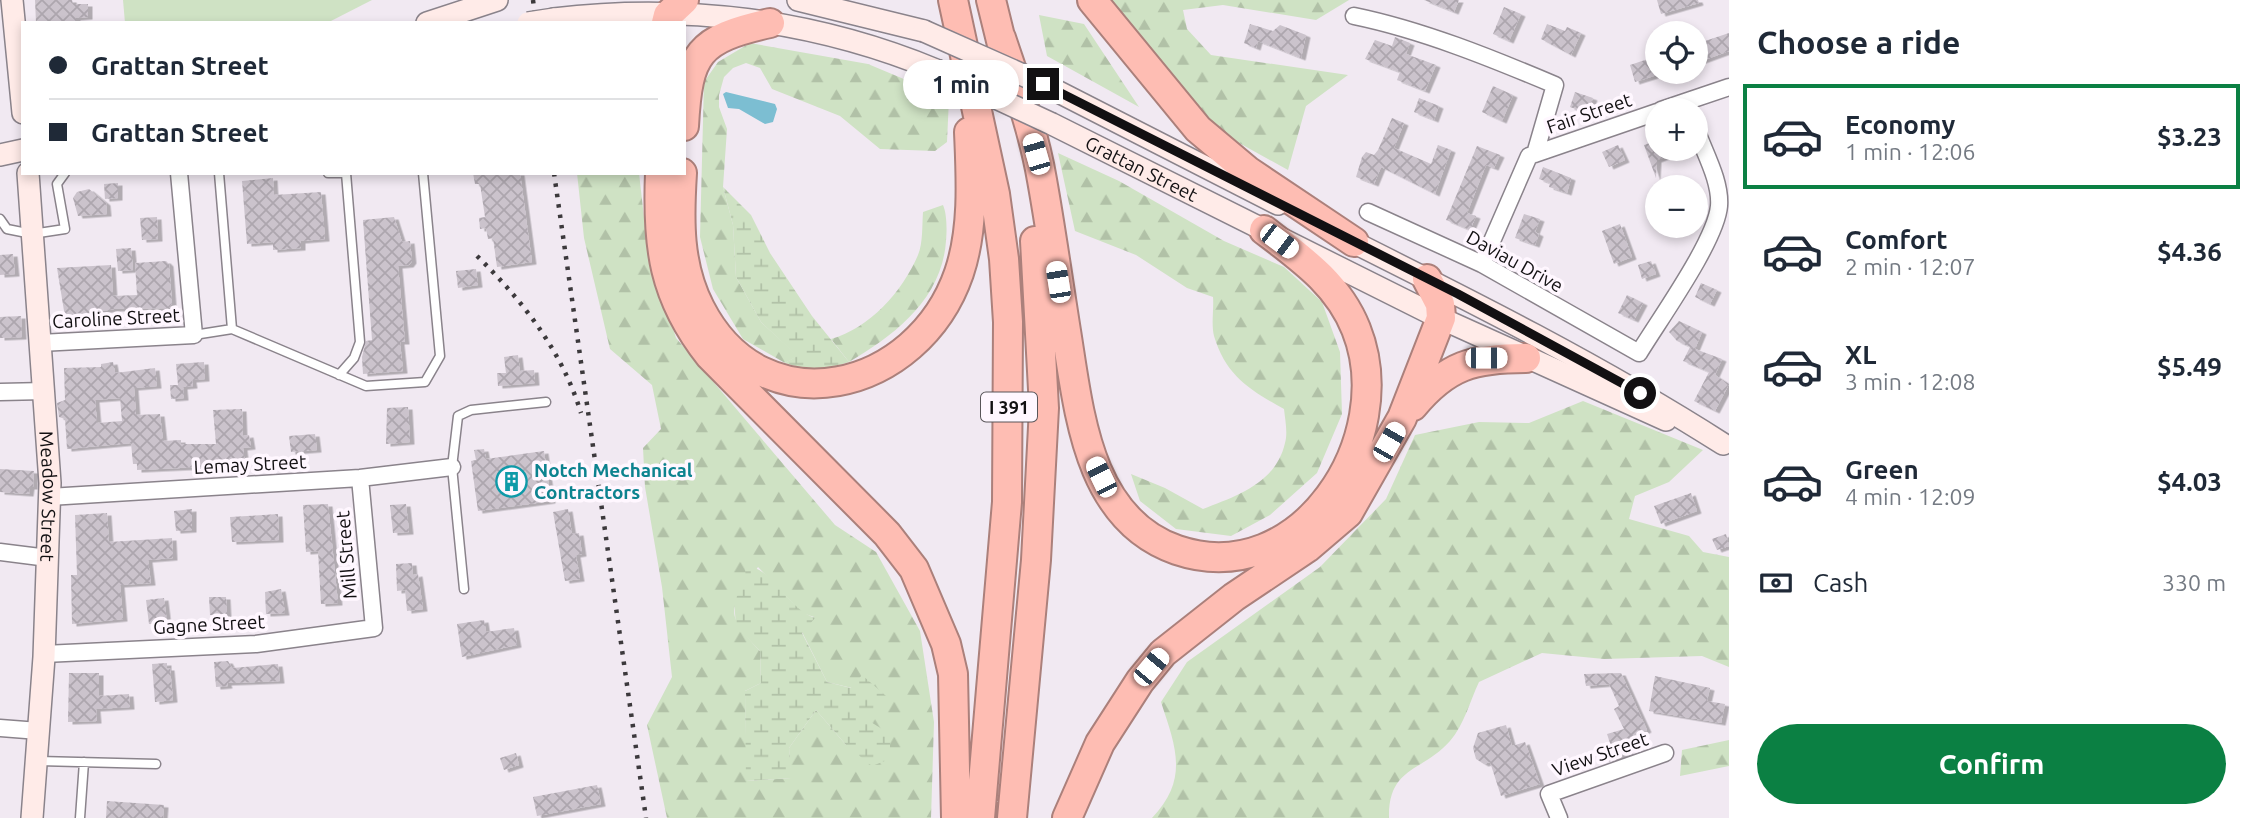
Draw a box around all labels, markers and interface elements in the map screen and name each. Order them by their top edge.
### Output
map controls [1645,21,1708,238]
button: locate [1645,21,1708,84]
text: Choose a ride [1757,24,1960,60]
text: Grattan Street [91,51,269,80]
callout: 1 min [903,60,1018,108]
route end [1027,68,1059,100]
text: 1 min [932,72,990,97]
street label: Fair Street [1544,88,1635,138]
button: + [1645,98,1708,161]
icon: car [1761,105,1824,168]
text: Economy [1845,110,1955,139]
text: Grattan Street [91,118,269,147]
text: $3.23 [2157,122,2222,151]
car [1021,131,1052,177]
street label: Grattan Street [1082,131,1202,206]
text: 1 min · 12:06 [1845,139,1976,164]
button: − [1645,175,1708,238]
car [1256,220,1303,262]
icon: car [1761,220,1824,283]
street label: Daviau Drive [1463,225,1567,297]
text: Comfort [1845,225,1948,254]
text: $4.36 [2157,237,2222,266]
text: 2 min · 12:07 [1845,254,1976,279]
car [1045,260,1072,304]
street label: Caroline Street [51,304,181,332]
icon: car [1761,335,1824,398]
text: XL [1845,340,1876,369]
car [1466,348,1508,369]
text: $5.49 [2157,352,2222,381]
text: 3 min · 12:08 [1845,369,1976,394]
route start [1624,377,1656,409]
road number: I 391 [981,393,1037,422]
car [1370,419,1409,465]
street label: Meadow Street [35,430,61,563]
street label: Lemay Street [193,450,307,478]
icon: car [1761,450,1824,513]
car [1083,454,1120,500]
text: Green [1845,455,1919,484]
place label: Notch Mechanical Contractors [534,459,693,503]
building icon: Notch Mechanical Contractors [494,464,528,498]
text: $4.03 [2157,467,2222,496]
text: 4 min · 12:09 [1845,484,1976,509]
street label: Mill Street [331,509,361,600]
icon: cash [1757,564,1795,602]
text: Cash [1813,568,1868,597]
text: 330 m [2162,570,2226,595]
street label: Gagne Street [152,610,266,638]
car [1130,644,1173,690]
button: Confirm [1757,724,2226,804]
street label: View Street [1549,727,1651,781]

